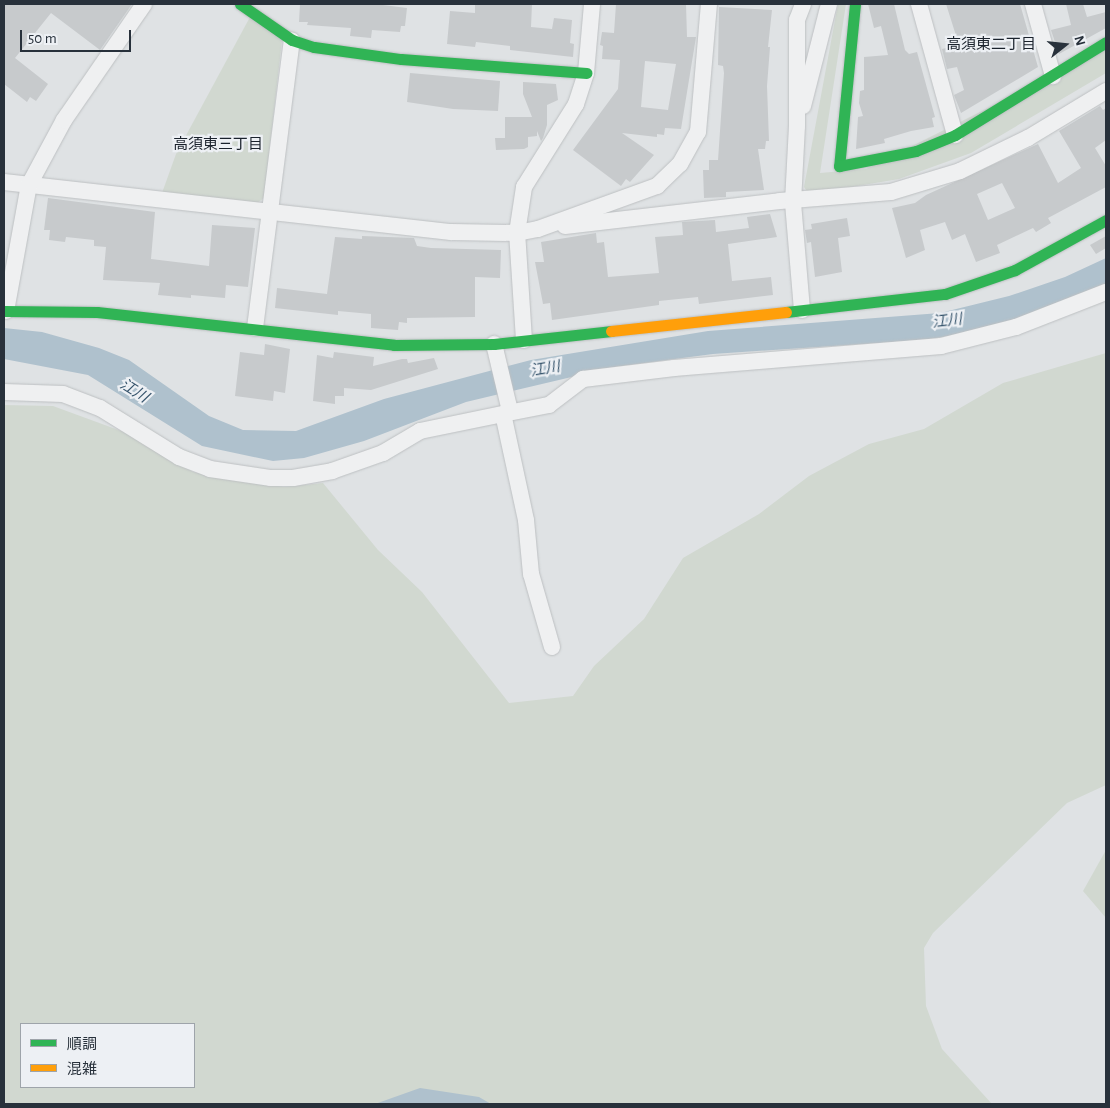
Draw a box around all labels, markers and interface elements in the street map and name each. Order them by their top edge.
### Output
scale bar [22,20,134,52]
north arrow [1040,20,1090,70]
text: 50 m [28,31,57,46]
text: N [1071,34,1087,47]
district label: 高須東二丁目 [946,36,1036,54]
district label: 高須東三丁目 [173,136,263,154]
water label: 江川 [931,310,963,332]
water label: 江川 [529,358,561,380]
water label: 江川 [117,375,151,407]
legend [20,1023,195,1088]
text: 順調 [67,1037,97,1052]
text: 混雑 [67,1062,97,1077]

